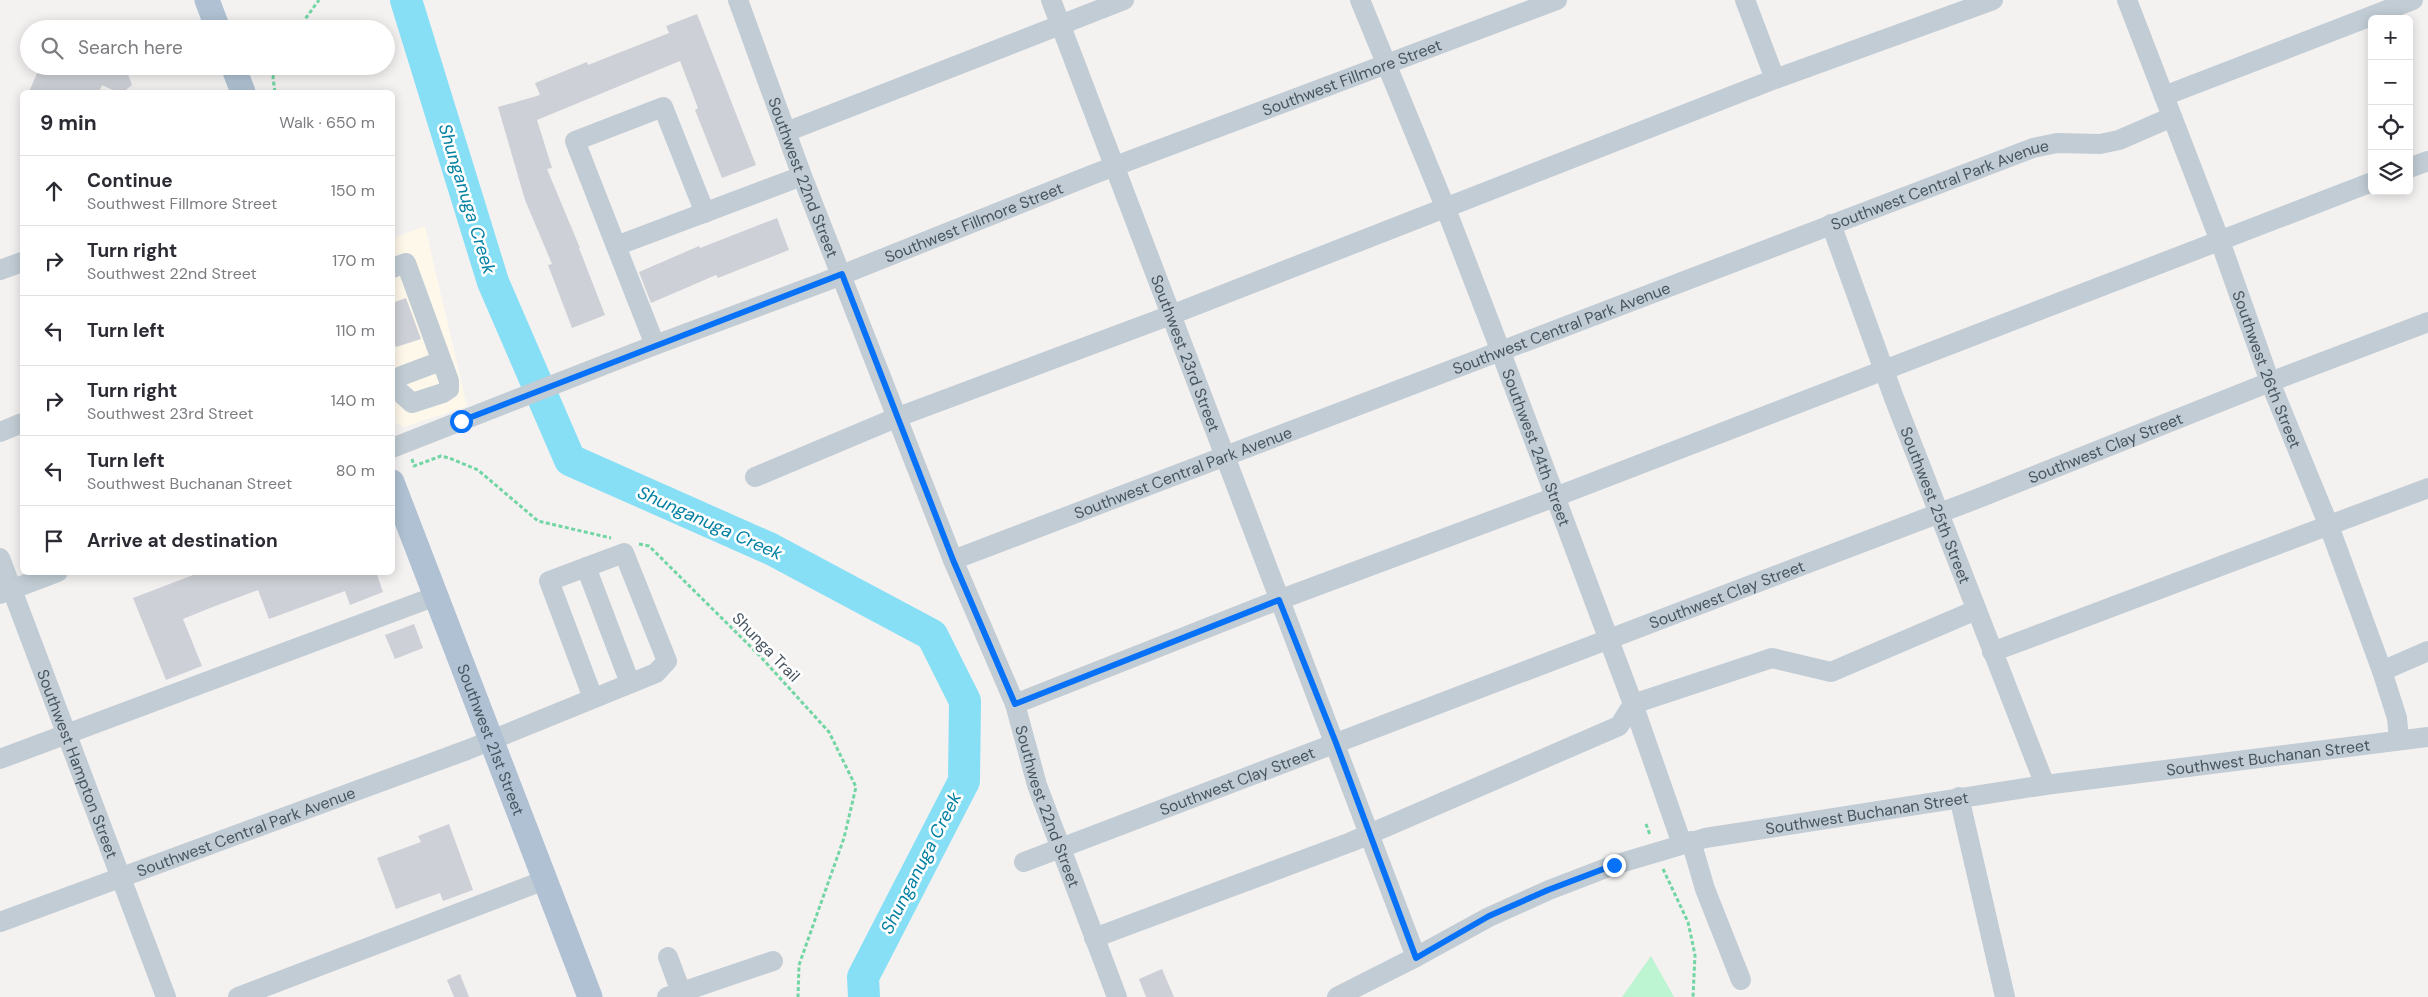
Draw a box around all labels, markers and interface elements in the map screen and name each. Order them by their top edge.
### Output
map controls [2368,15,2413,195]
button: + [2368,15,2413,60]
search box [20,20,395,75]
icon: search [38,34,66,62]
street label: Southwest Fillmore Street [1259,34,1445,120]
text: Search here [78,35,183,60]
button: − [2368,60,2413,105]
street label: Southwest 22nd Street [764,94,844,261]
button: locate [2368,105,2413,150]
text: 9 min [40,109,97,137]
text: Walk · 650 m [279,112,375,133]
water label: Shunganuga Creek [433,121,502,278]
street label: Southwest Central Park Avenue [1828,134,2051,235]
button: layers [2368,150,2413,195]
text: Continue [87,168,173,193]
icon: ahead [40,177,68,205]
street label: Southwest Fillmore Street [881,177,1066,267]
text: 150 m [331,180,375,201]
text: Southwest Fillmore Street [87,193,277,214]
text: Turn right [87,238,177,263]
icon: right [40,247,68,275]
text: 170 m [332,250,375,271]
text: Southwest 22nd Street [87,263,257,284]
street label: Southwest 23rd Street [1146,272,1225,435]
street label: Southwest Central Park Avenue [1449,277,1673,379]
street label: Southwest 26th Street [2228,288,2306,451]
icon: left [40,317,68,345]
text: Turn left [87,318,165,343]
text: 110 m [336,320,375,341]
street label: Southwest 24th Street [1498,366,1576,529]
text: Turn right [87,378,177,403]
icon: right [40,387,68,415]
text: 140 m [331,390,375,411]
text: Southwest 23rd Street [87,403,254,424]
street label: Southwest Clay Street [2025,407,2186,488]
route start [450,410,473,433]
street label: Southwest Central Park Avenue [1071,421,1295,523]
street label: Southwest 25th Street [1896,424,1976,587]
text: Turn left [87,448,165,473]
icon: left [40,457,68,485]
text: 80 m [336,460,375,481]
text: Southwest Buchanan Street [87,473,292,494]
water label: Shunganuga Creek [634,480,787,566]
icon: arrive [40,527,68,555]
text: Arrive at destination [87,528,278,553]
street label: Southwest Clay Street [1646,555,1807,633]
street label: Shunga Trail [728,608,804,686]
street label: Southwest 21st Street [452,661,530,818]
street label: Southwest Hampton Street [33,666,123,861]
street label: Southwest 22nd Street [1011,723,1085,890]
street label: Southwest Buchanan Street [2165,734,2371,780]
street label: Southwest Clay Street [1156,742,1318,820]
street label: Southwest Central Park Avenue [134,782,358,881]
water label: Shunganuga Creek [875,787,967,938]
street label: Southwest Buchanan Street [1764,787,1970,839]
route end [1603,854,1626,877]

